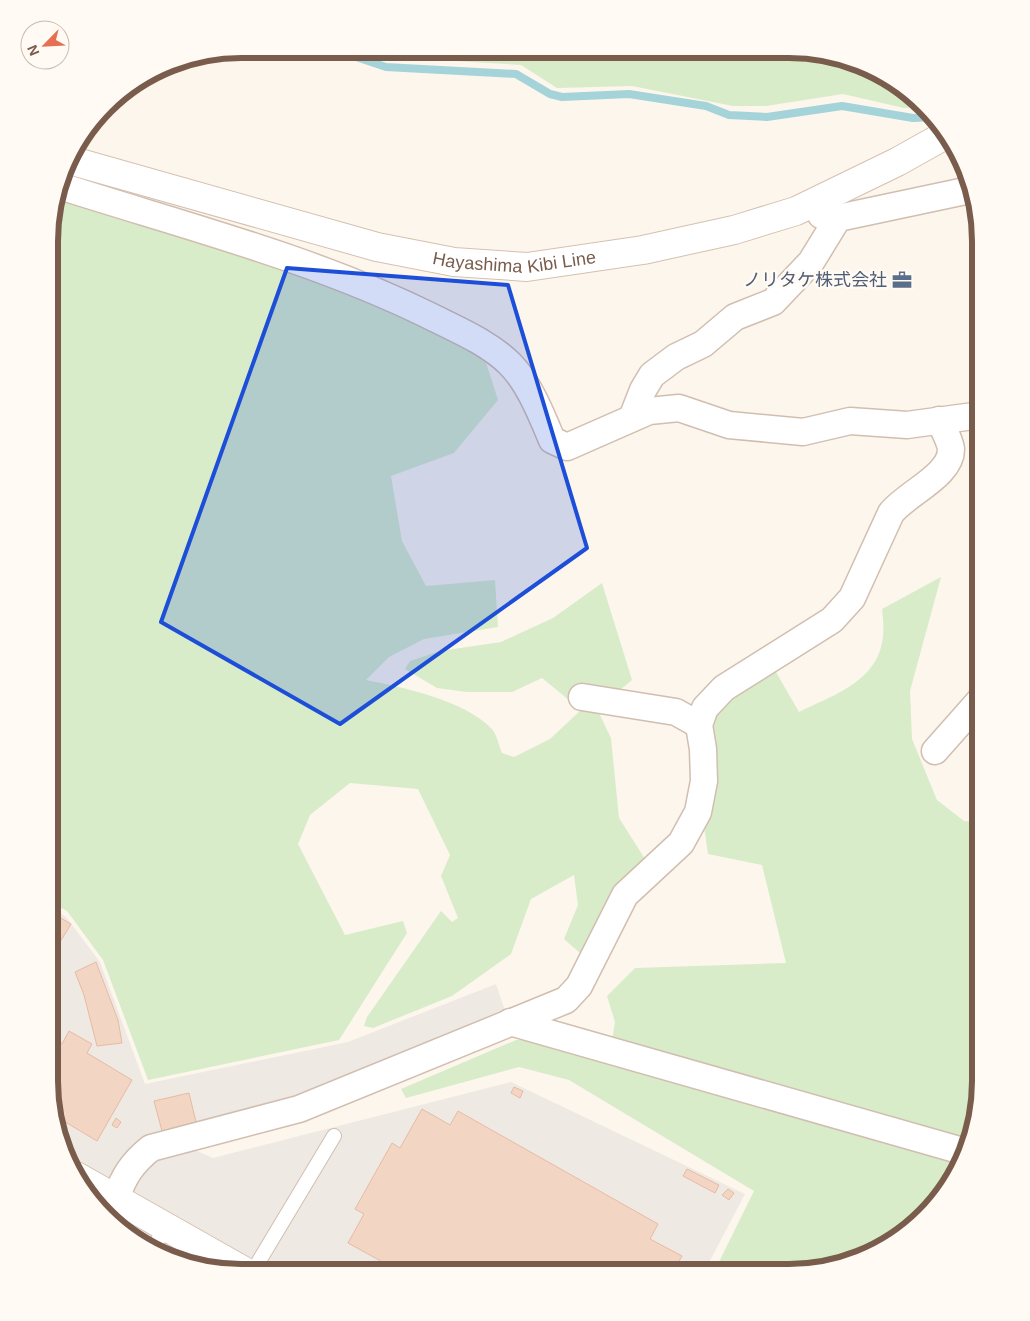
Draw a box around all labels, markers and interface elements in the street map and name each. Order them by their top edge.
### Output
north arrow [20,20,70,70]
text: N [24,42,42,58]
street label: Hayashima Kibi Line [431,247,597,277]
office icon: ノリタケ株式会社 [891,269,913,291]
place label: ノリタケ株式会社 [743,270,887,290]

